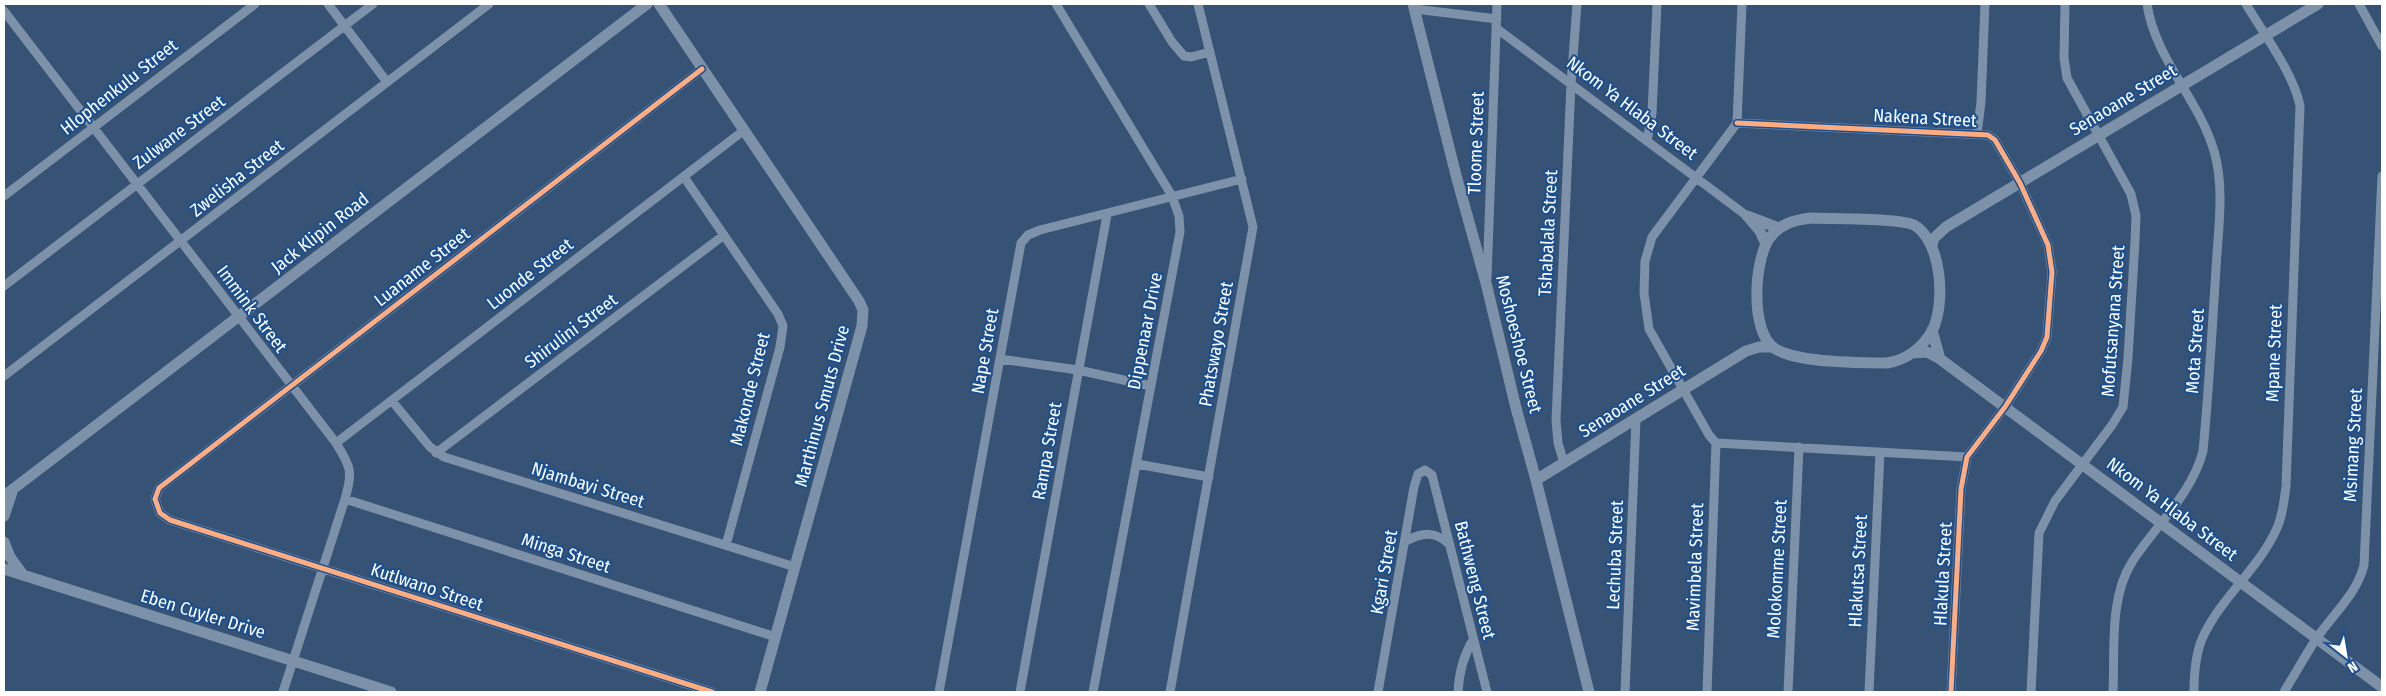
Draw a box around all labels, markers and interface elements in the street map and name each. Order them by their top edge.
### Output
street label: Hlophenkulu Street [56,34,182,140]
street label: Nkom Ya Hlaba Street [1562,52,1702,165]
street label: Senaoane Street [2065,59,2181,141]
street label: Zulwane Street [129,90,229,174]
street label: Tloome Street [1463,91,1489,195]
street label: Nakena Street [1873,104,1977,132]
street label: Zwelisha Street [186,135,288,221]
street label: Tshabalala Street [1534,169,1562,297]
street label: Jack Klipin Road [267,188,373,278]
street label: Luaname Street [370,223,474,311]
street label: Luonde Street [483,234,577,314]
street label: Mofutsanyana Street [2097,244,2129,398]
street label: Immink Street [212,261,292,357]
street label: Dippenaar Drive [1123,271,1167,391]
street label: Moshoeshoe Street [1491,273,1547,416]
street label: Phatswayo Street [1194,280,1238,408]
street label: Shirulini Street [520,289,622,373]
street label: Mpane Street [2261,304,2287,402]
street label: Nape Street [967,306,1003,396]
street label: Mota Street [2181,308,2209,394]
street label: Marthinus Smuts Drive [790,323,854,489]
street label: Makonde Street [725,330,775,448]
street label: Senaoane Street [1575,360,1689,442]
street label: Msimang Street [2339,387,2367,503]
street label: Rampa Street [1028,400,1066,502]
street label: Nkom Ya Hlaba Street [2102,453,2242,566]
street label: Njambayi Street [529,457,647,513]
street label: Molokomme Street [1762,499,1792,639]
street label: Lechuba Street [1602,500,1628,610]
street label: Mavimbela Street [1682,502,1708,631]
street label: Hlakutsa Street [1844,514,1872,628]
street label: Bathweng Street [1450,519,1500,642]
street label: Hlakula Street [1929,521,1957,627]
street label: Minga Street [519,528,613,578]
street label: Kgari Street [1366,528,1402,616]
street label: Kutlwano Street [368,558,486,616]
street label: Eben Cuyler Drive [138,585,268,643]
north arrow [2321,631,2371,681]
text: N [2344,657,2360,676]

